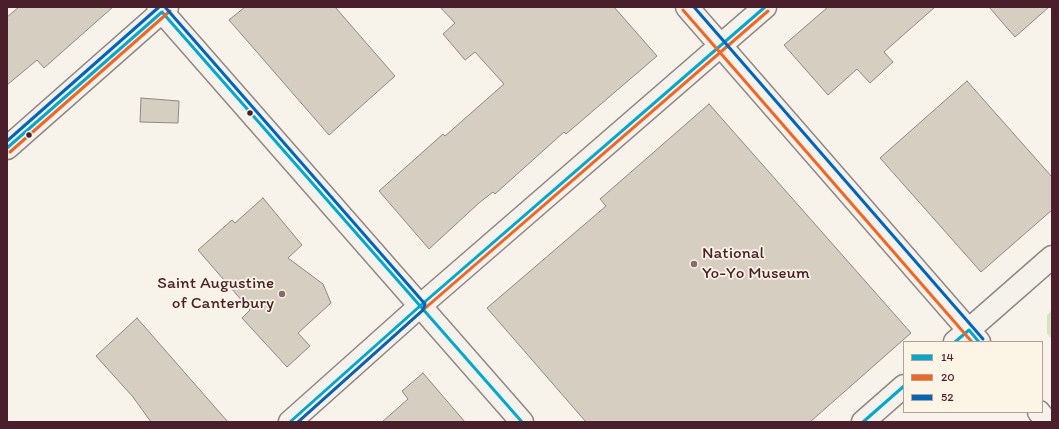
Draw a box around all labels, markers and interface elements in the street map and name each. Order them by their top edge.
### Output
unlabelled marker [245,108,255,118]
unlabelled marker [24,130,34,140]
place label: National Yo-Yo Museum [702,244,810,284]
marker: National Yo-Yo Museum [689,259,699,269]
place label: Saint Augustine of Canterbury [157,274,274,314]
marker: Saint Augustine of Canterbury [277,289,287,299]
legend [903,341,1043,413]
text: 14 [941,350,954,364]
text: 20 [941,370,955,384]
text: 52 [941,390,954,404]

